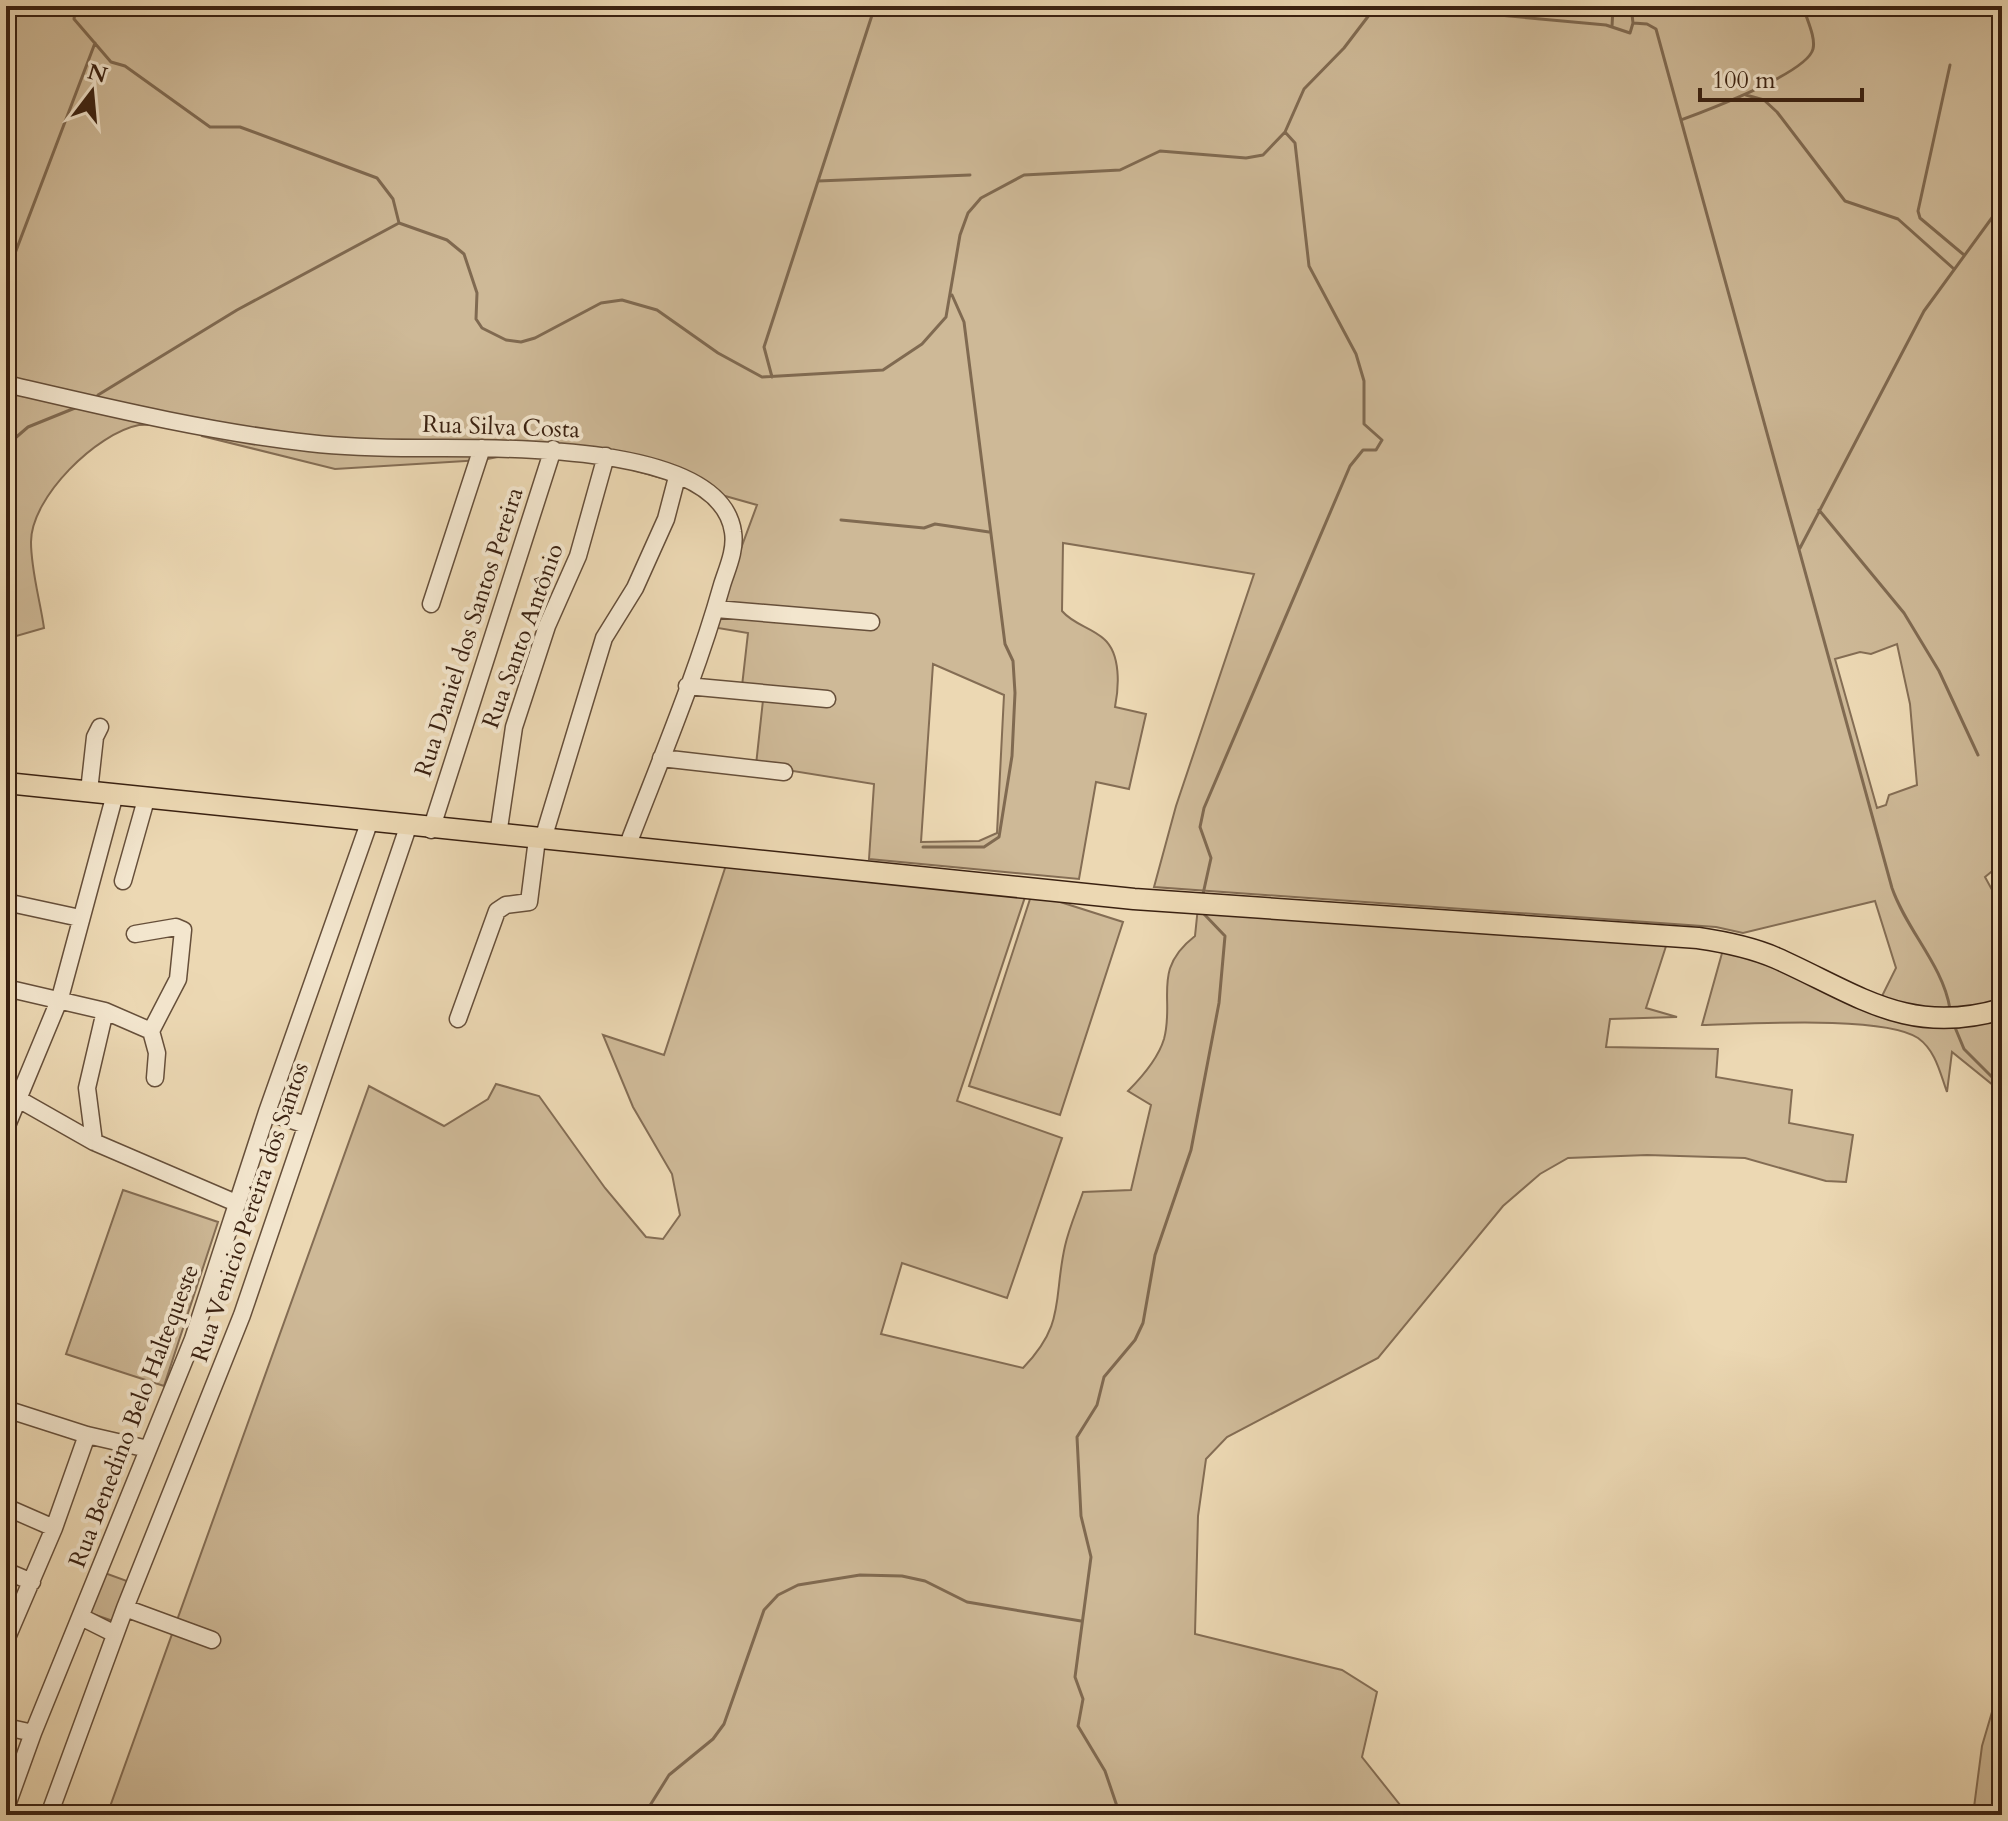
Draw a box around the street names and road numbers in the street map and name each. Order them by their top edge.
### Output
street label: Rua Silva Costa [422,408,581,446]
street label: Rua Daniel dos Santos Pereira [407,483,532,781]
street label: Rua Santo Antônio [474,539,572,733]
street label: Rua Venicio Pereira dos Santos [183,1058,317,1366]
street label: Rua Benedino Belo Haltequeste [61,1260,207,1572]

